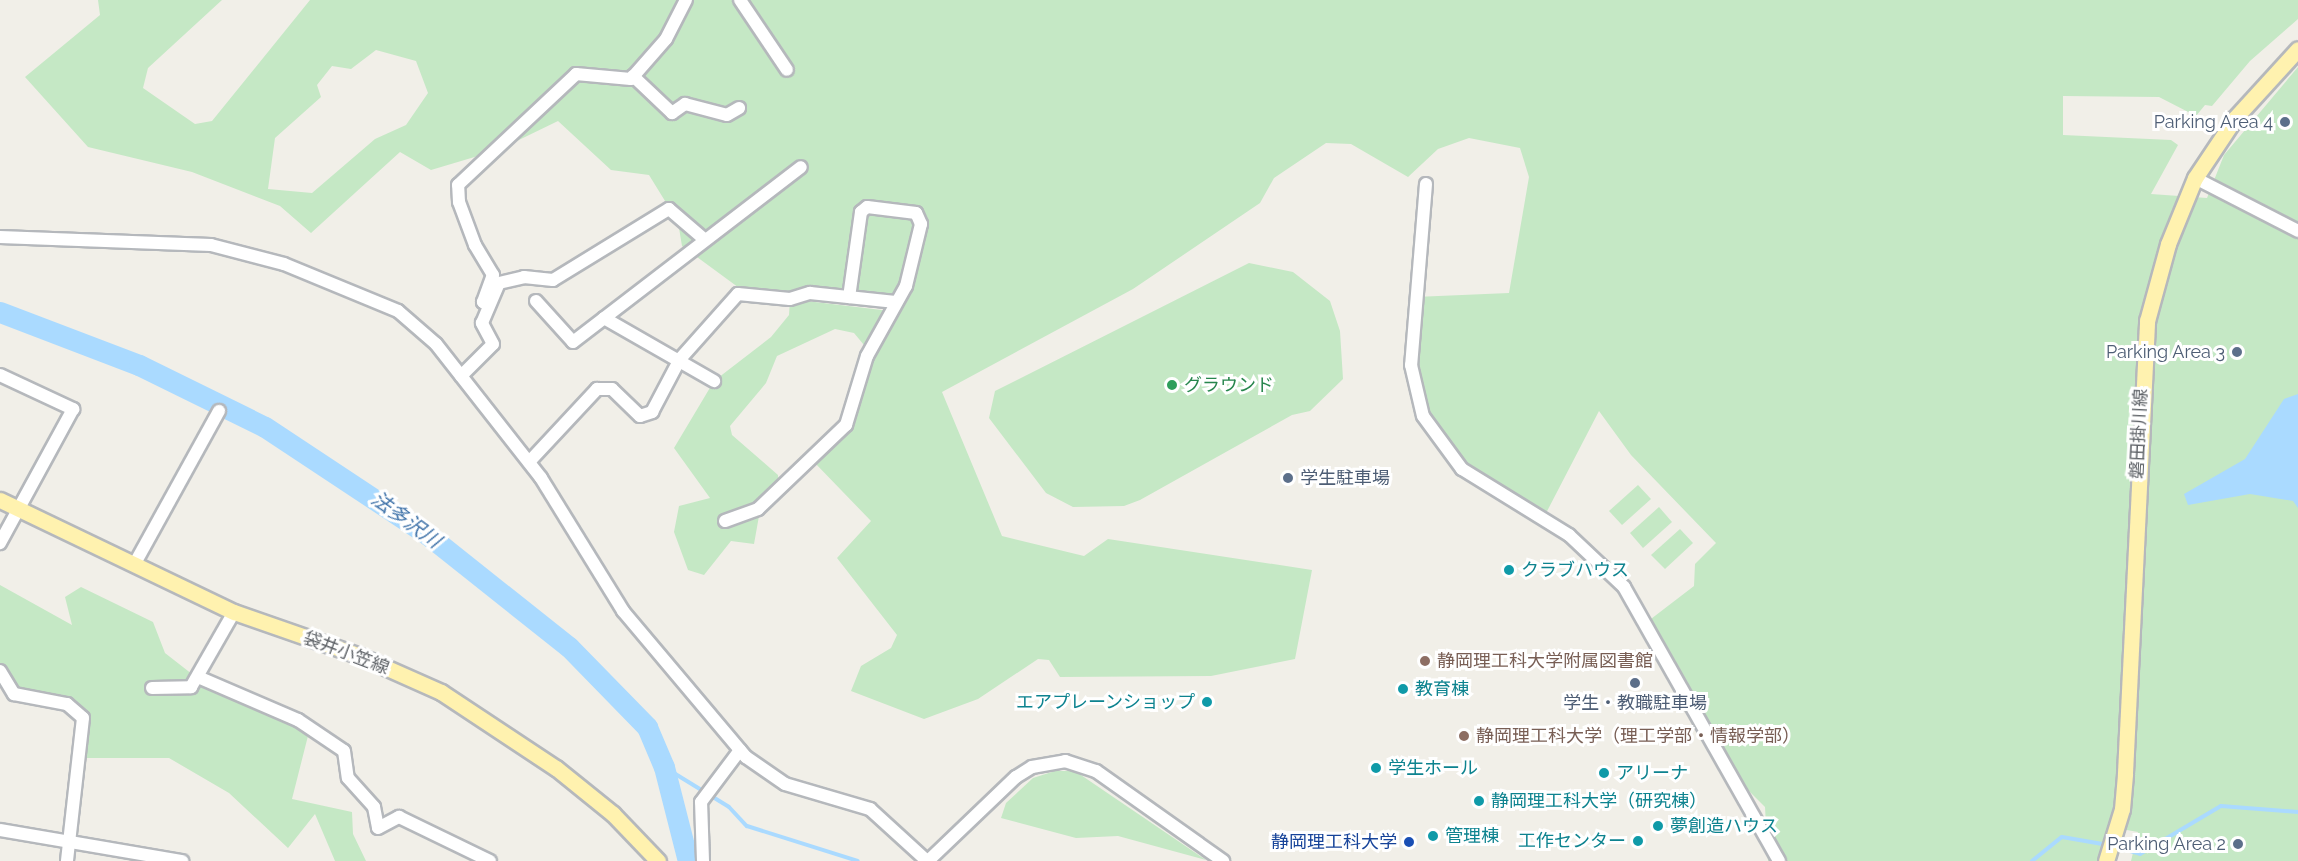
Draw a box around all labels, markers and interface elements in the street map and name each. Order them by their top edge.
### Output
place label: Parking Area 4 [2153,111,2273,133]
marker: Parking Area 4 [2278,115,2292,129]
place label: Parking Area 3 [2105,341,2225,363]
marker: Parking Area 3 [2230,345,2244,359]
place label: グラウンド [1184,374,1274,396]
marker: グラウンド [1165,378,1179,392]
street label: 磐田掛川線 [2126,388,2152,480]
place label: 学生駐車場 [1300,467,1390,489]
marker: 学生駐車場 [1281,471,1295,485]
water label: 法多沢川 [367,487,445,553]
place label: クラブハウス [1521,559,1629,581]
marker: クラブハウス [1502,563,1516,577]
street label: 袋井小笠線 [300,627,392,679]
place label: 静岡理工科大学附属図書館 [1437,650,1653,672]
marker: 静岡理工科大学附属図書館 [1418,654,1432,668]
marker: 学生・教職駐車場 [1628,676,1642,690]
place label: 教育棟 [1415,678,1469,700]
marker: 教育棟 [1396,682,1410,696]
place label: エアプレーンショップ [1015,691,1195,713]
place label: 学生・教職駐車場 [1563,692,1707,714]
marker: エアプレーンショップ [1200,695,1214,709]
place label: 静岡理工科大学（理工学部・情報学部） [1476,725,1800,747]
marker: 静岡理工科大学（理工学部・情報学部） [1457,729,1471,743]
place label: 学生ホール [1388,757,1478,779]
marker: 学生ホール [1369,761,1383,775]
place label: アリーナ [1616,762,1688,784]
marker: アリーナ [1597,766,1611,780]
place label: 静岡理工科大学（研究棟） [1491,790,1707,812]
marker: 静岡理工科大学（研究棟） [1472,794,1486,808]
place label: 夢創造ハウス [1670,815,1778,837]
marker: 夢創造ハウス [1651,819,1665,833]
place label: 管理棟 [1445,825,1499,847]
marker: 管理棟 [1426,829,1440,843]
place label: 工作センター [1518,830,1626,852]
place label: 静岡理工科大学 [1271,831,1397,853]
place label: Parking Area 2 [2107,833,2226,855]
marker: 工作センター [1631,834,1645,848]
marker: 静岡理工科大学 [1402,835,1416,849]
marker: Parking Area 2 [2231,837,2245,851]

